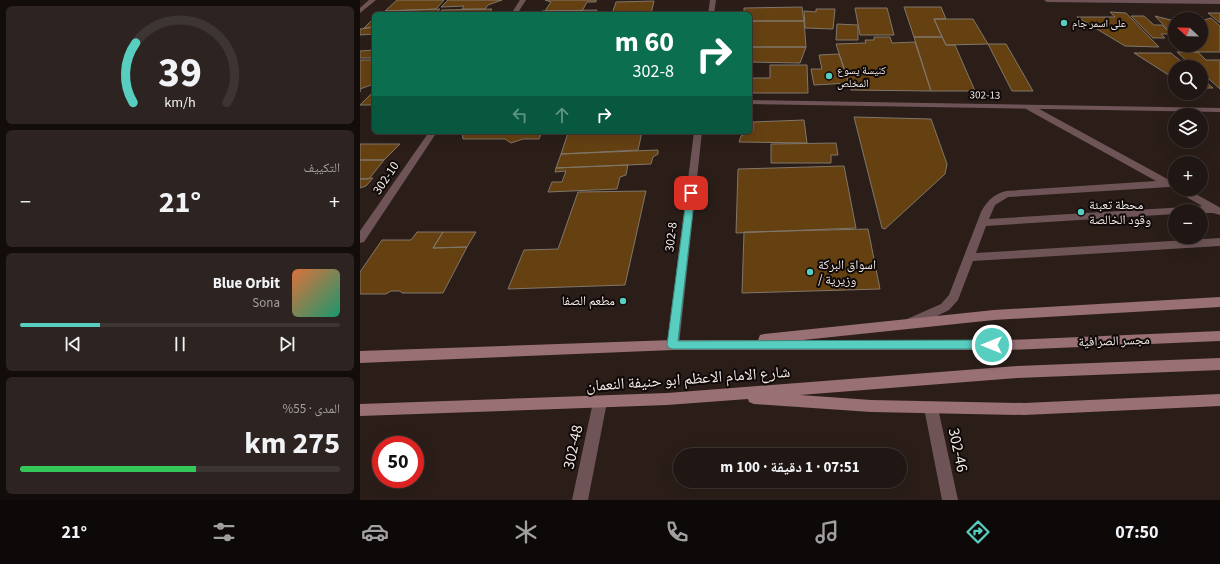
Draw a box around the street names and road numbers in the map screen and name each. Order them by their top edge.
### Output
street label: 302-13 [969,87,1001,103]
street label: 302-10 [368,158,404,198]
street label: 302-8 [660,221,682,253]
street label: مجسر الصرافية [1078,331,1150,351]
street label: شارع الامام الاعظم ابو حنيفة النعمان [585,361,791,397]
street label: 302-48 [558,423,588,471]
street label: 302-46 [943,426,973,474]

